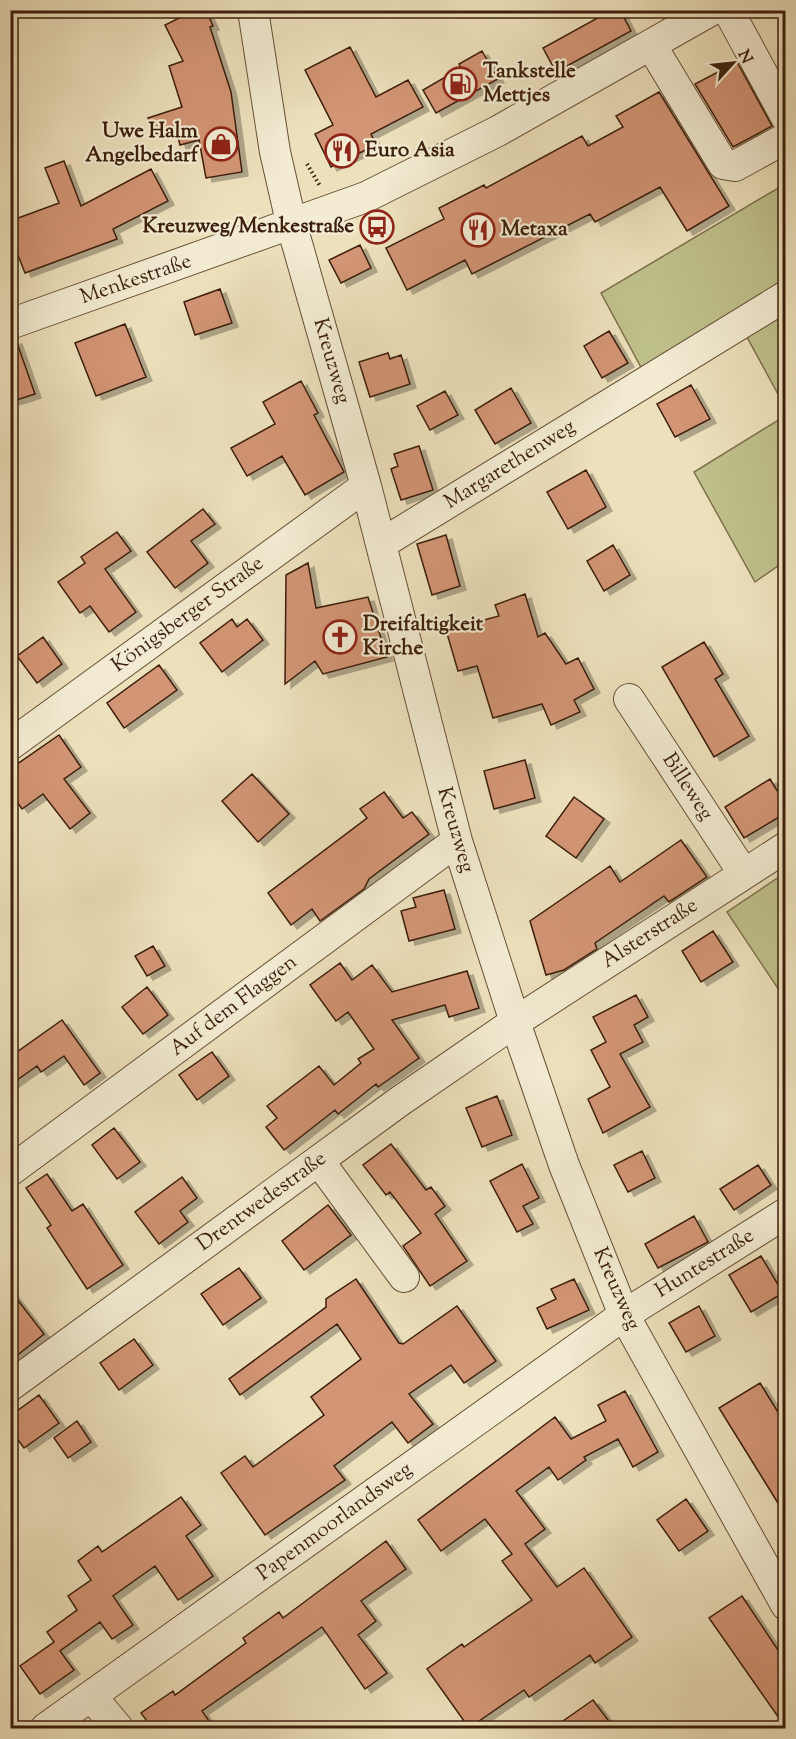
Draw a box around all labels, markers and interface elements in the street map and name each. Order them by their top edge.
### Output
north arrow [703,33,763,93]
text: N [731,46,757,68]
place label: Tankstelle Mettjes [483,57,576,111]
fuel station icon: Tankstelle Mettjes [442,66,478,102]
place label: Uwe Halm Angelbedarf [85,117,200,171]
shop icon: Uwe Halm Angelbedarf [203,126,239,162]
restaurant icon: Euro Asia [324,133,360,169]
place label: Euro Asia [365,136,455,166]
bus stop icon: Kreuzweg/Menkestraße [359,209,395,245]
place label: Kreuzweg/Menkestraße [142,212,354,242]
restaurant icon: Metaxa [460,212,496,248]
place label: Metaxa [501,215,568,245]
street label: Menkestraße [76,247,196,313]
street label: Kreuzweg [305,315,357,407]
street label: Margarethenweg [439,413,581,517]
street label: Königsberger Straße [106,549,270,681]
place label: Dreifaltigkeit Kirche [363,610,484,664]
church icon: Dreifaltigkeit Kirche [322,619,358,655]
street label: Billeweg [654,747,720,827]
street label: Kreuzweg [429,784,481,876]
street label: Alsterstraße [596,892,704,976]
street label: Auf dem Flaggen [164,948,304,1064]
street label: Drentwedestraße [191,1145,333,1259]
street label: Huntestraße [650,1222,760,1306]
street label: Kreuzweg [584,1243,648,1335]
street label: Papenmoorlandsweg [251,1455,419,1589]

